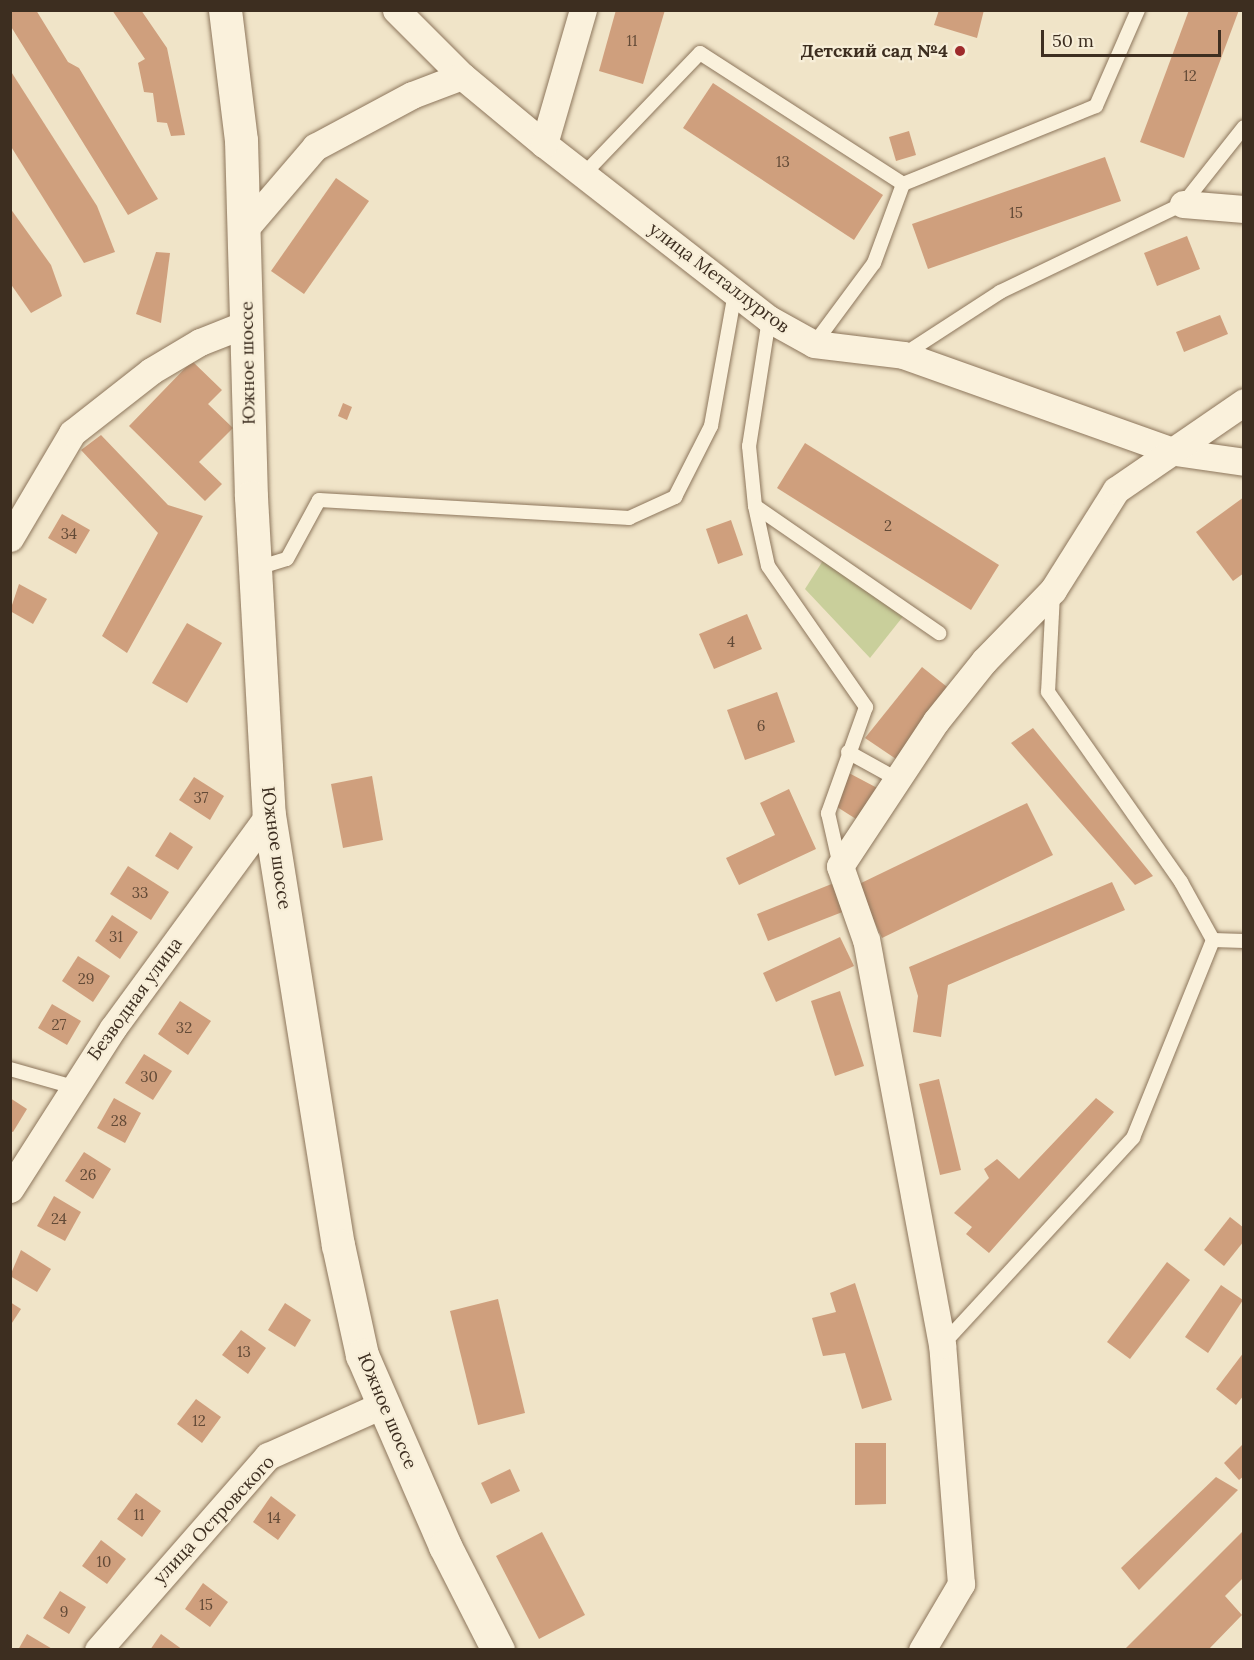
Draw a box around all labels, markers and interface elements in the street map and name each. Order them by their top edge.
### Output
scale bar [1044,18,1224,56]
text: 50 m [1052,29,1094,52]
house number: 11 [627,32,637,50]
place label: Детский сад №4 [801,40,948,62]
marker: Детский сад №4 [953,44,967,58]
house number: 12 [1183,67,1197,85]
house number: 13 [776,153,790,171]
house number: 15 [1009,204,1023,222]
street label: улица Металлургов [645,218,793,338]
street label: Южное шоссе [236,301,260,425]
house number: 2 [884,517,892,535]
house number: 34 [61,525,77,543]
house number: 4 [727,633,735,651]
house number: 6 [757,717,765,735]
street label: Южное шоссе [257,785,295,911]
house number: 37 [194,789,208,807]
house number: 33 [132,884,148,902]
house number: 31 [109,928,123,946]
street label: Безводная улица [83,933,187,1065]
house number: 29 [78,970,94,988]
house number: 27 [52,1016,66,1034]
house number: 32 [176,1019,192,1037]
house number: 30 [140,1068,158,1086]
house number: 28 [111,1112,127,1130]
house number: 26 [80,1166,96,1184]
house number: 24 [51,1210,67,1228]
house number: 13 [237,1343,251,1361]
street label: Южное шоссе [353,1350,421,1472]
house number: 12 [192,1412,206,1430]
street label: улица Островского [149,1451,279,1589]
house number: 11 [134,1506,144,1524]
house number: 14 [267,1509,281,1527]
house number: 10 [97,1553,111,1571]
house number: 15 [199,1596,213,1614]
house number: 9 [60,1603,68,1621]

